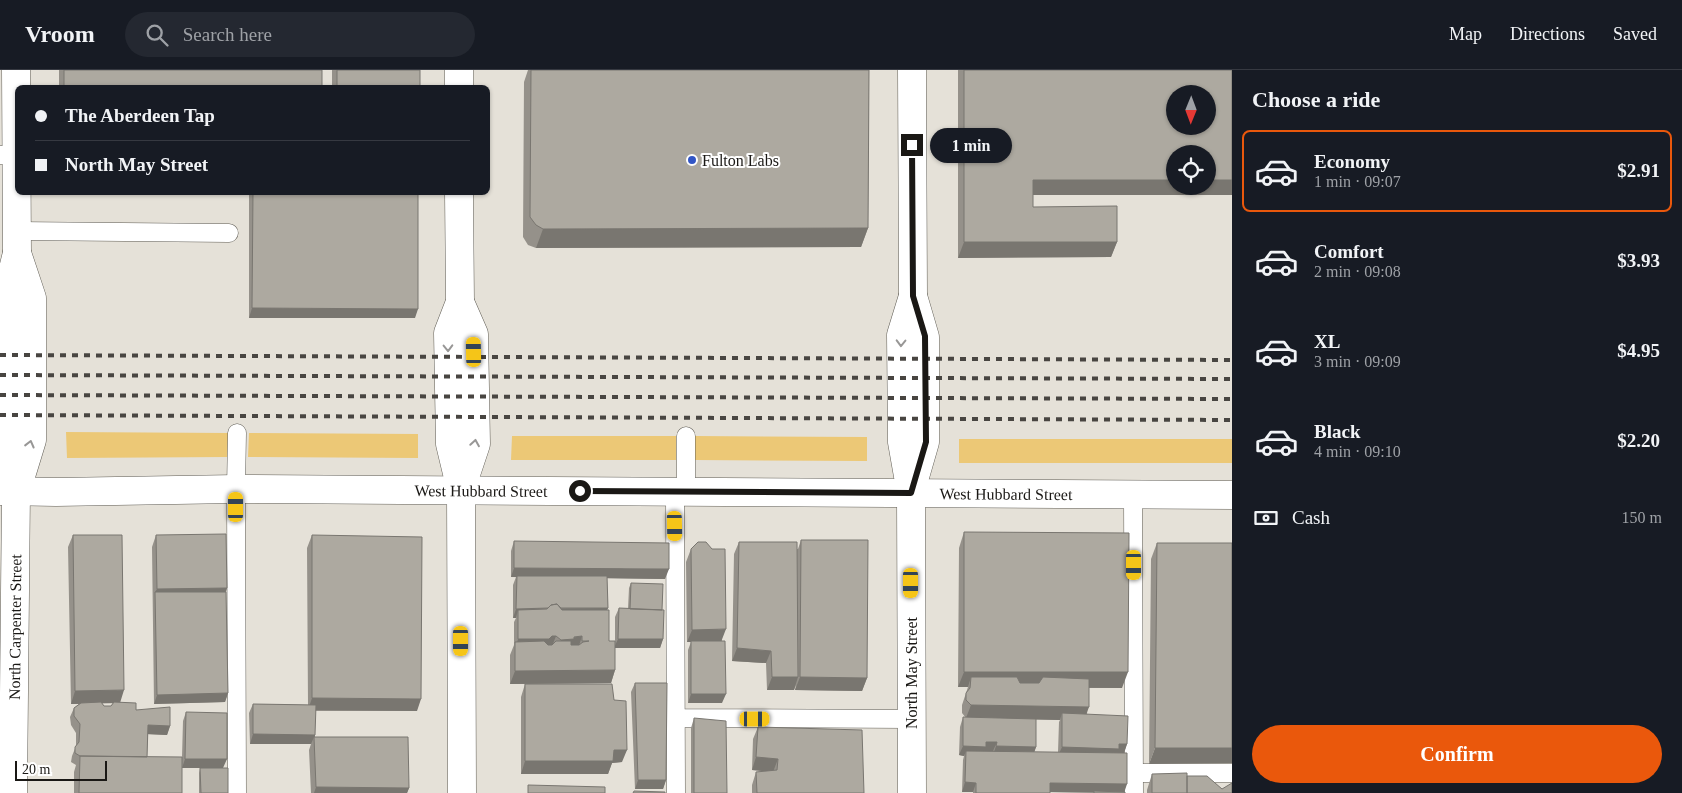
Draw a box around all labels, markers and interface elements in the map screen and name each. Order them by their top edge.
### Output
search box [125,12,475,57]
text: Vroom [25,21,95,47]
icon: search [143,21,171,49]
text: Search here [183,24,272,45]
text: Map [1449,24,1482,44]
text: Directions [1510,24,1585,44]
text: Saved [1613,24,1657,44]
north arrow [1166,85,1216,135]
map controls [1166,85,1216,195]
text: Choose a ride [1252,87,1380,112]
text: The Aberdeen Tap [65,105,215,126]
callout: 1 min [930,128,1012,162]
route end [901,134,923,156]
text: 1 min [952,137,990,154]
button: locate [1166,145,1216,195]
icon: car [1254,149,1299,194]
text: Economy [1314,151,1390,172]
place label: Fulton Labs [702,152,779,169]
text: North May Street [65,154,208,175]
marker: Fulton Labs [686,154,698,166]
text: $2.91 [1617,160,1660,181]
text: 1 min · 09:07 [1314,173,1401,190]
icon: car [1254,239,1299,284]
text: Comfort [1314,241,1384,262]
text: $3.93 [1617,250,1660,271]
text: 2 min · 09:08 [1314,263,1401,280]
icon: car [1254,329,1299,374]
text: XL [1314,331,1340,352]
car [466,337,481,367]
one-way arrow [896,339,906,347]
text: $4.95 [1617,340,1660,361]
one-way arrow [443,344,453,352]
text: 3 min · 09:09 [1314,353,1401,370]
icon: car [1254,419,1299,464]
text: Black [1314,421,1360,442]
text: $2.20 [1617,430,1660,451]
one-way arrow [469,439,479,448]
one-way arrow [24,440,35,449]
text: 4 min · 09:10 [1314,443,1401,460]
route start [569,480,591,502]
street label: West Hubbard Street [414,482,548,500]
street label: West Hubbard Street [939,485,1073,503]
car [228,492,243,522]
icon: cash [1252,504,1280,532]
text: Cash [1292,507,1330,528]
text: 150 m [1622,509,1662,526]
car [667,511,682,541]
car [1126,550,1141,580]
street label: North Carpenter Street [6,553,25,700]
car [903,568,918,598]
street label: North May Street [903,616,921,729]
car [453,626,468,656]
car [740,712,770,727]
button: Confirm [1252,725,1662,783]
scale bar [15,758,108,781]
text: 20 m [22,762,50,777]

